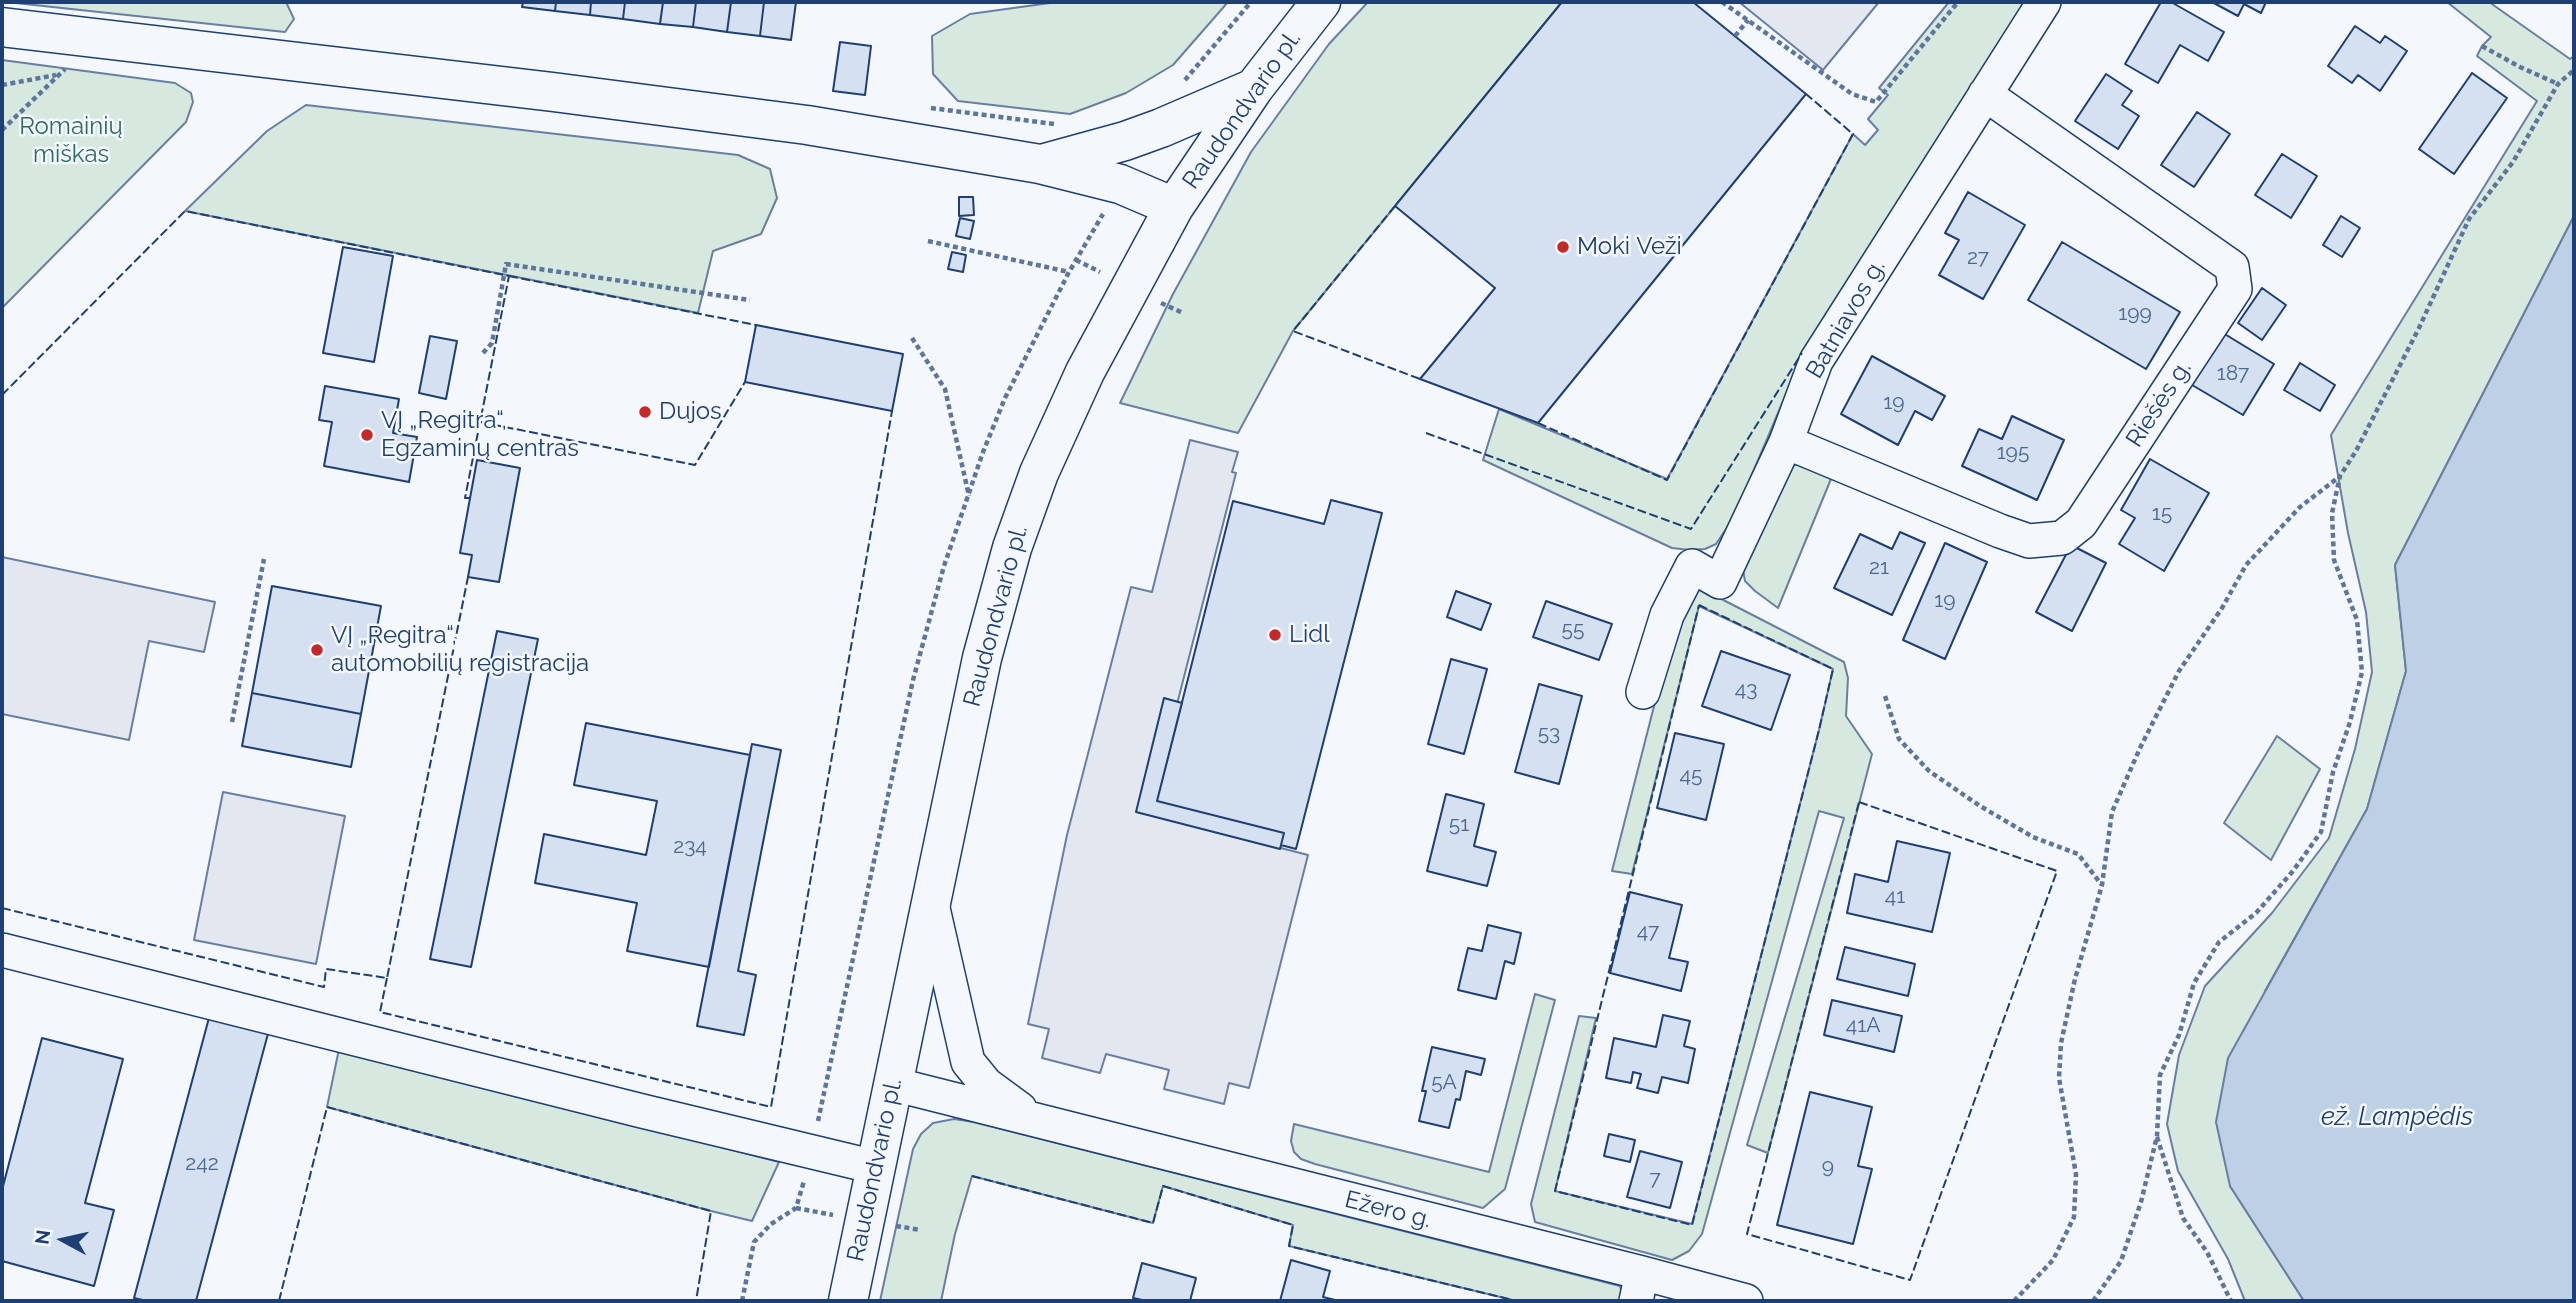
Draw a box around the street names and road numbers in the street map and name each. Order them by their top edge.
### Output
street label: Raudondvario pl. [1177,25,1307,195]
street label: Batniavos g. [1800,254,1892,384]
street label: Riešės g. [2120,355,2198,453]
street label: Raudondvario pl. [958,522,1034,710]
street label: Raudondvario pl. [842,1076,908,1264]
street label: Ežero g. [1342,1185,1434,1235]

